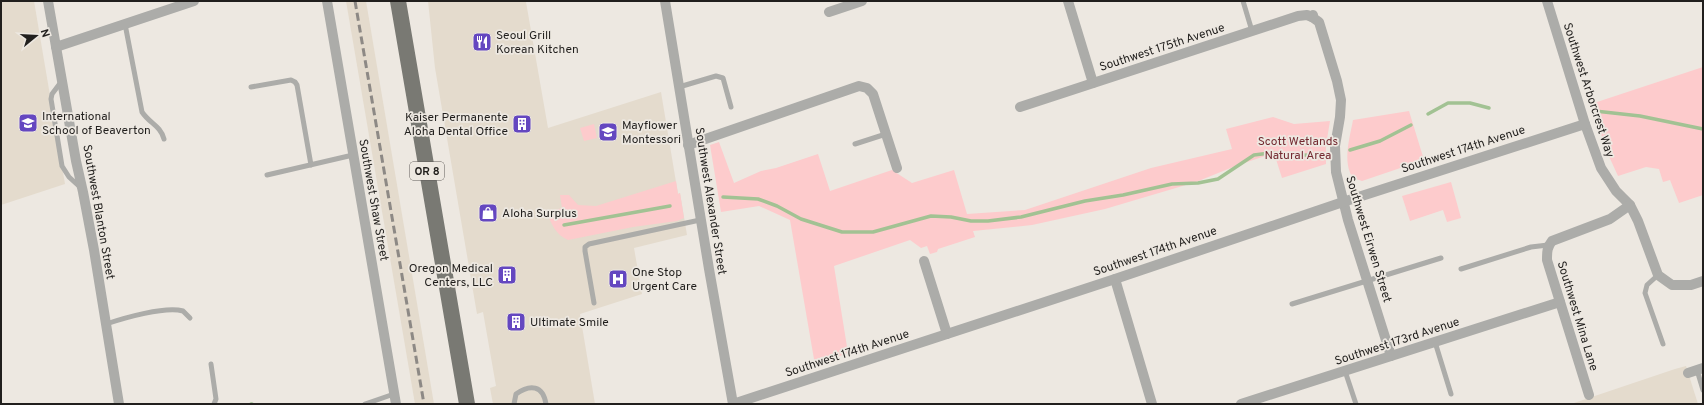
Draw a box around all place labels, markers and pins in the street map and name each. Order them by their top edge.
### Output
place label: Seoul Grill Korean Kitchen [496,28,579,58]
restaurant icon: Seoul Grill Korean Kitchen [471,31,493,53]
place label: International School of Beaverton [42,109,151,139]
place label: Kaiser Permanente Aloha Dental Office [404,110,508,140]
school or university icon: International School of Beaverton [17,112,39,134]
building icon: Kaiser Permanente Aloha Dental Office [511,113,533,135]
place label: Mayflower Montessori [622,118,681,148]
school or university icon: Mayflower Montessori [597,121,619,143]
shop icon: Aloha Surplus [477,202,499,224]
place label: Aloha Surplus [502,206,577,222]
place label: Oregon Medical Centers, LLC [409,261,493,291]
building icon: Oregon Medical Centers, LLC [496,264,518,286]
place label: One Stop Urgent Care [632,265,697,295]
hospital icon: One Stop Urgent Care [607,268,629,290]
building icon: Ultimate Smile [505,311,527,333]
place label: Ultimate Smile [530,315,609,331]

